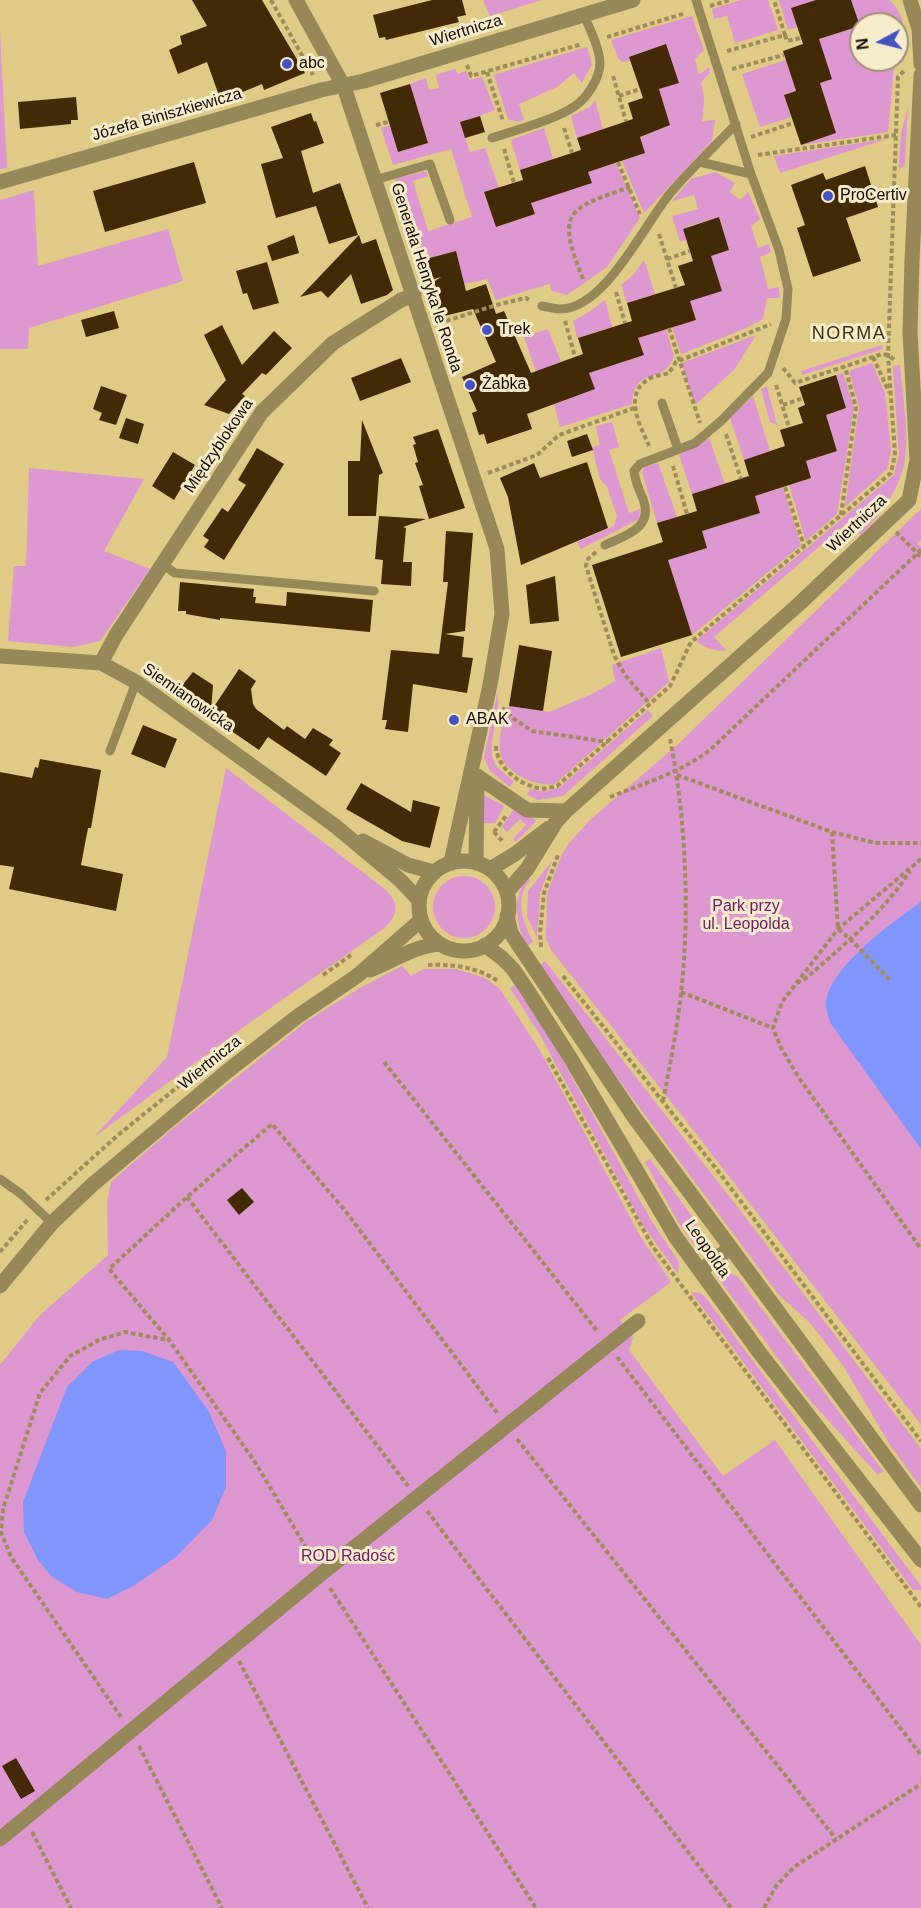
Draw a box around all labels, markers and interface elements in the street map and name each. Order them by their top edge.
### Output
street label: Wiertnicza [427,11,505,51]
north arrow [849,12,909,72]
text: N [853,37,872,51]
place label: abc [299,54,325,74]
marker: abc [280,57,294,71]
street label: Józefa Biniszkiewicza [90,84,244,146]
street label: Generała Henryka le Ronda [386,181,466,375]
place label: ProCertiv [840,186,907,206]
marker: ProCertiv [821,189,835,203]
place label: Trek [499,320,530,340]
marker: Trek [480,323,494,337]
district label: NORMA [812,323,886,345]
place label: Żabka [482,375,526,395]
marker: Żabka [463,378,477,392]
street label: Międzyblokowa [180,395,258,497]
street label: Wiertnicza [823,492,891,556]
street label: Siemianowicka [139,660,237,736]
place label: ABAK [466,710,509,730]
marker: ABAK [447,713,461,727]
park label: Park przy ul. Leopolda [702,897,790,935]
street label: Wiertnicza [175,1032,245,1094]
street label: Leopolda [680,1217,734,1281]
park label: ROD Radość [301,1547,395,1567]

